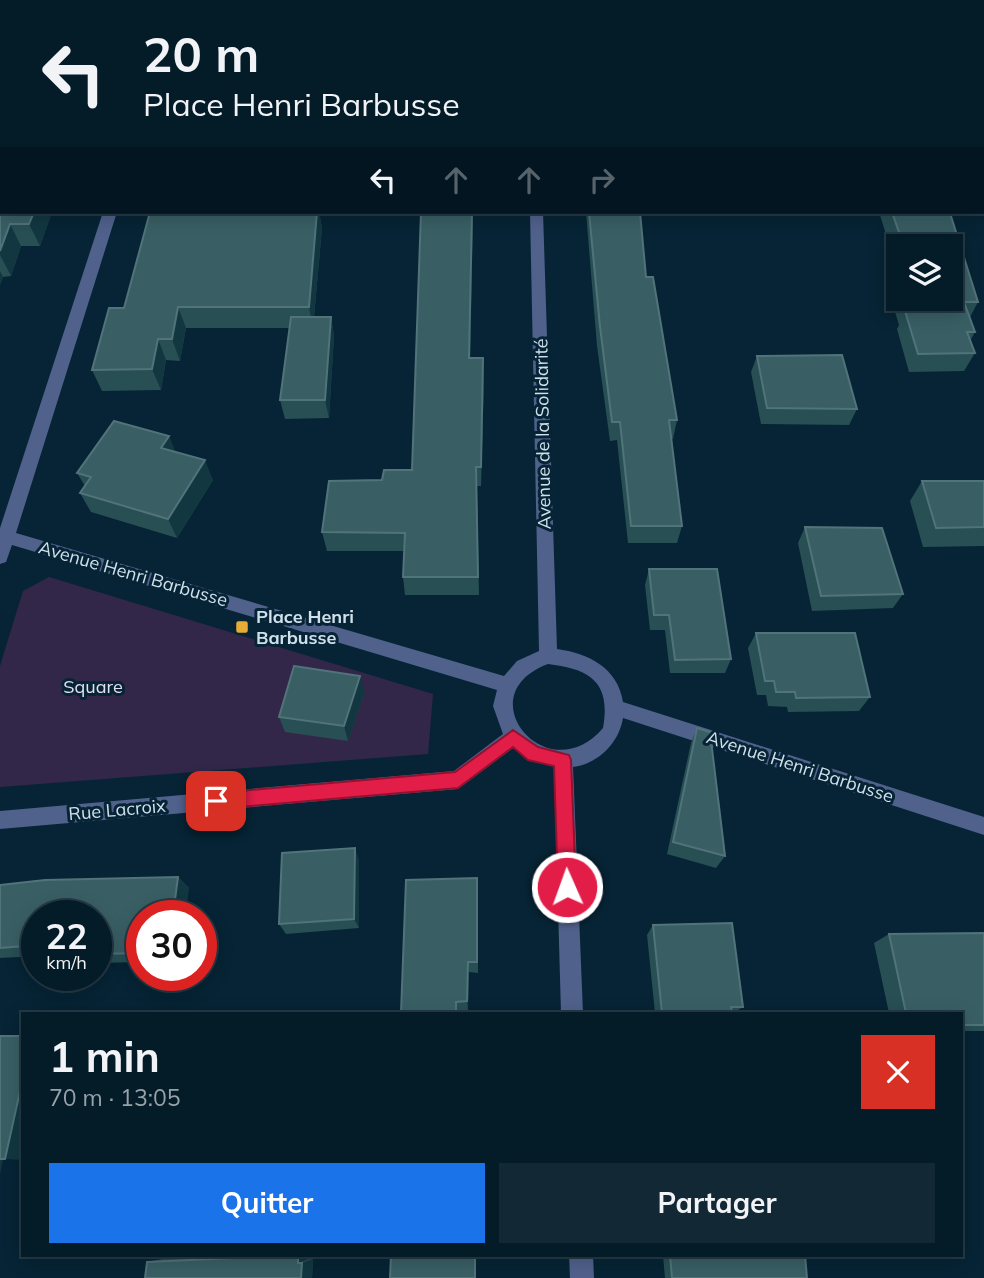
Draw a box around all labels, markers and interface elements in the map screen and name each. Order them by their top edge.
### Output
text: 20 m [143,23,259,84]
icon: left [28,28,119,119]
text: Place Henri Barbusse [143,84,460,124]
icon: left [364,161,402,199]
icon: ahead [437,161,475,199]
icon: ahead [510,161,548,199]
icon: right [583,161,621,199]
map controls [886,234,963,311]
button: layers [886,234,963,311]
street label: Avenue de la Solidarité [529,338,556,530]
street label: Avenue Henri Barbusse [36,536,230,612]
place label: Place Henri Barbusse [256,605,354,649]
marker: Place Henri Barbusse [234,619,250,635]
park label: Square [63,675,123,698]
street label: Avenue Henri Barbusse [704,725,897,808]
pin [186,771,246,831]
icon: arrive [197,782,235,820]
street label: Rue Lacroix [67,794,167,825]
position arrow [530,850,604,924]
speed limit sign: 30 [126,900,217,991]
text: 22 [45,914,88,958]
text: km/h [46,951,87,974]
text: 1 min [49,1030,160,1083]
button: close [861,1035,935,1109]
text: 70 m · 13:05 [49,1083,181,1112]
button: Quitter [49,1163,485,1243]
button: Partager [499,1163,935,1243]

